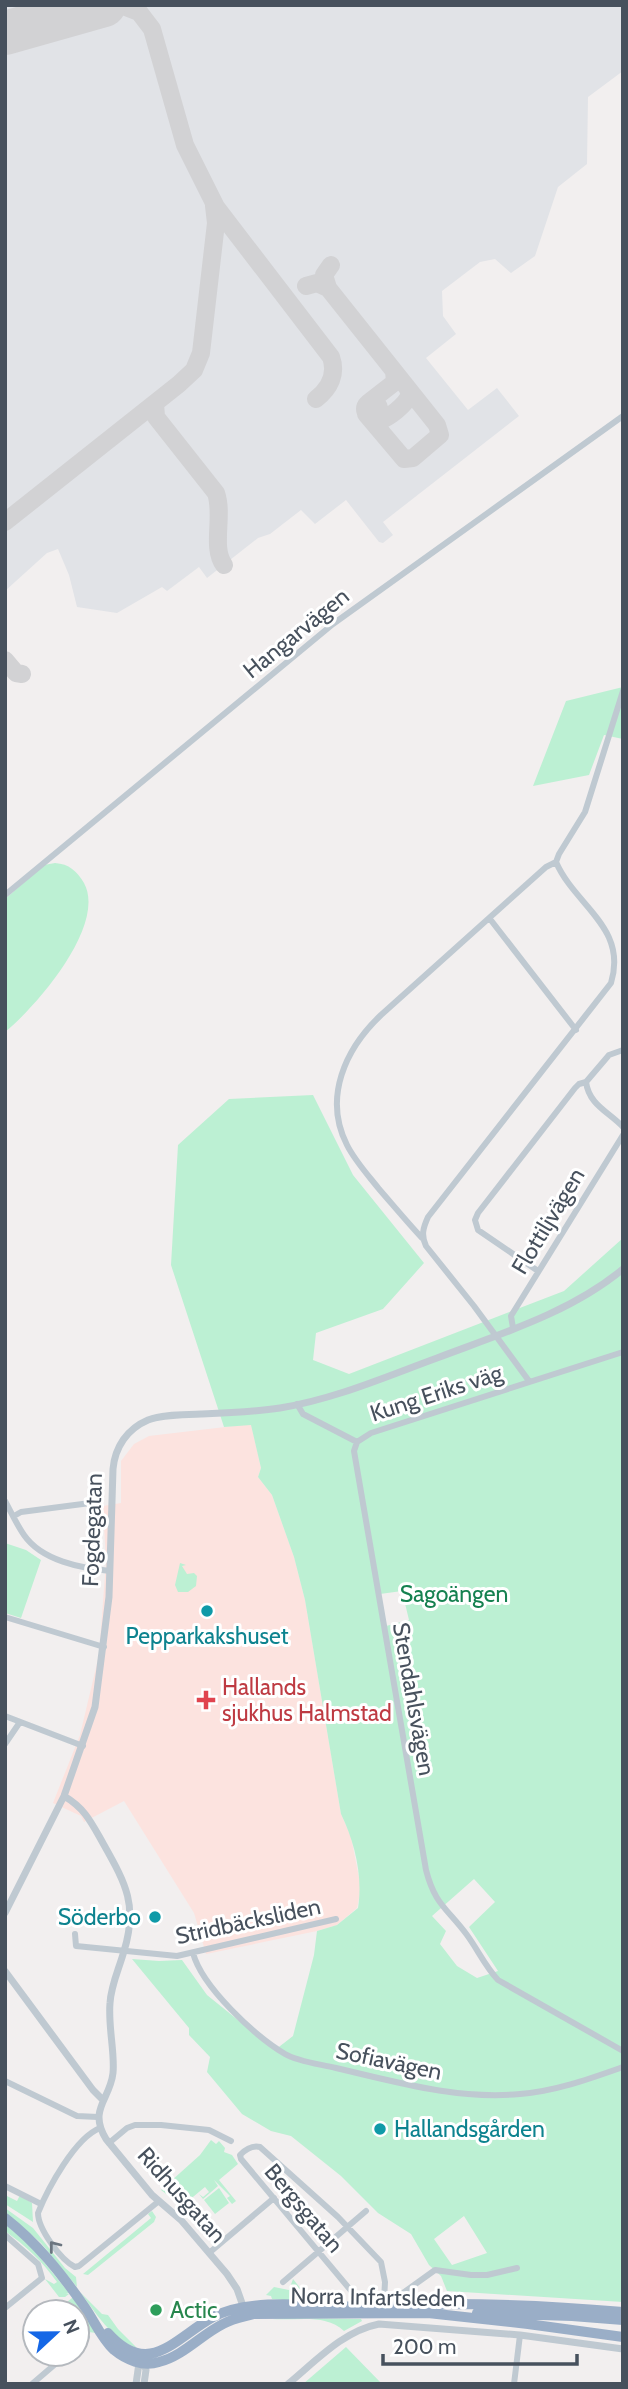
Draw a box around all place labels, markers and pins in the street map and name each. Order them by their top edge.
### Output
marker: Pepparkakshuset [199,1603,215,1619]
place label: Pepparkakshuset [125,1622,289,1650]
place label: Hallands sjukhus Halmstad [222,1673,392,1727]
marker: Hallands sjukhus Halmstad [196,1690,216,1710]
place label: Söderbo [58,1903,141,1931]
marker: Söderbo [147,1909,163,1925]
place label: Hallandsgården [394,2115,545,2143]
marker: Hallandsgården [372,2121,388,2137]
place label: Actic [170,2296,217,2324]
marker: Actic [148,2302,164,2318]

